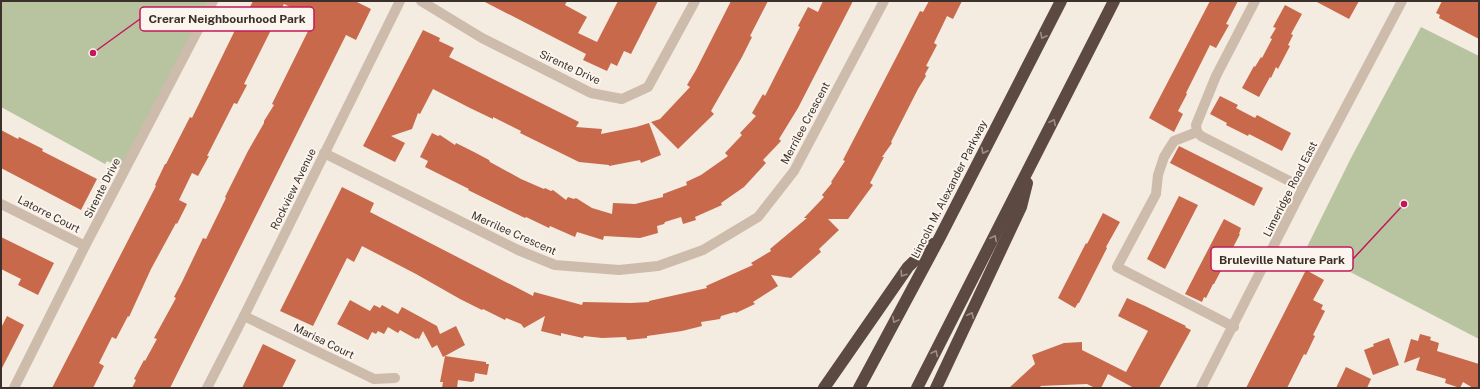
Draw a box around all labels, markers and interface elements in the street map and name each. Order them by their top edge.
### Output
callout: Crerar Neighbourhood Park [140,7,314,31]
text: Crerar Neighbourhood Park [148,12,306,26]
one-way arrow [1040,31,1048,39]
street label: Sirente Drive [538,48,602,86]
street label: Merrilee Crescent [778,80,832,166]
street label: Lincoln M. Alexander Parkway [909,118,989,260]
one-way arrow [1048,119,1056,126]
street label: Limeridge Road East [1261,139,1319,239]
street label: Rockview Avenue [268,146,318,232]
one-way arrow [981,147,989,155]
street label: Sirente Drive [82,156,122,220]
street label: Latorre Court [16,193,82,235]
street label: Merrilee Crescent [470,209,558,257]
one-way arrow [989,234,997,242]
callout: Bruleville Nature Park [1211,247,1353,271]
text: Bruleville Nature Park [1219,253,1345,267]
one-way arrow [901,270,908,277]
one-way arrow [966,311,974,319]
one-way arrow [892,316,900,323]
street label: Marisa Court [292,321,356,361]
one-way arrow [930,350,937,358]

